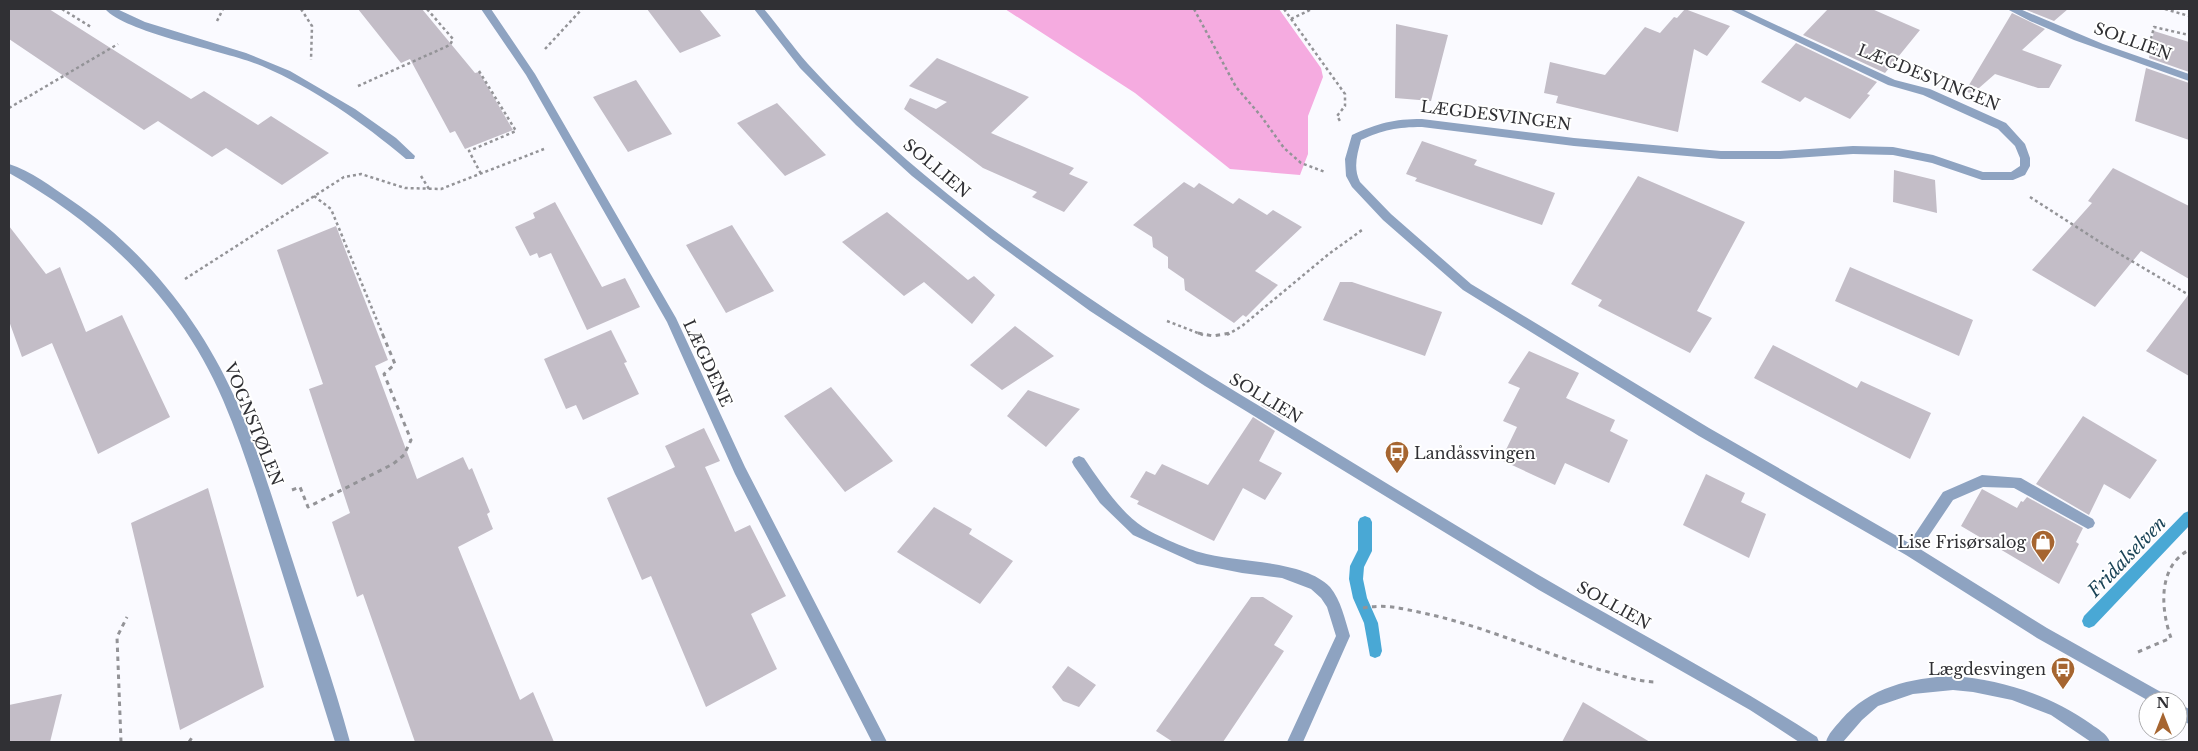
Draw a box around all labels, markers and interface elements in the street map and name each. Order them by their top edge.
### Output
street label: SOLLIEN [2091,18,2175,64]
street label: LÆGDESVINGEN [1855,39,2003,115]
street label: LÆGDESVINGEN [1420,96,1572,134]
street label: SOLLIEN [899,134,975,202]
street label: LÆGDENE [679,316,737,410]
street label: VOGNSTØLEN [220,359,288,488]
street label: SOLLIEN [1226,369,1306,427]
bus stop icon: Landåssvingen [1384,440,1410,474]
place label: Landåssvingen [1414,443,1536,463]
water label: Fridalselven [2082,512,2171,603]
shop icon: Lise Frisørsalog [2030,529,2056,563]
place label: Lise Frisørsalog [1897,532,2026,552]
street label: SOLLIEN [1574,577,1654,633]
bus stop icon: Lægdesvingen [2050,656,2076,690]
place label: Lægdesvingen [1928,659,2046,679]
north arrow [2138,691,2188,741]
text: N [2156,694,2170,712]

